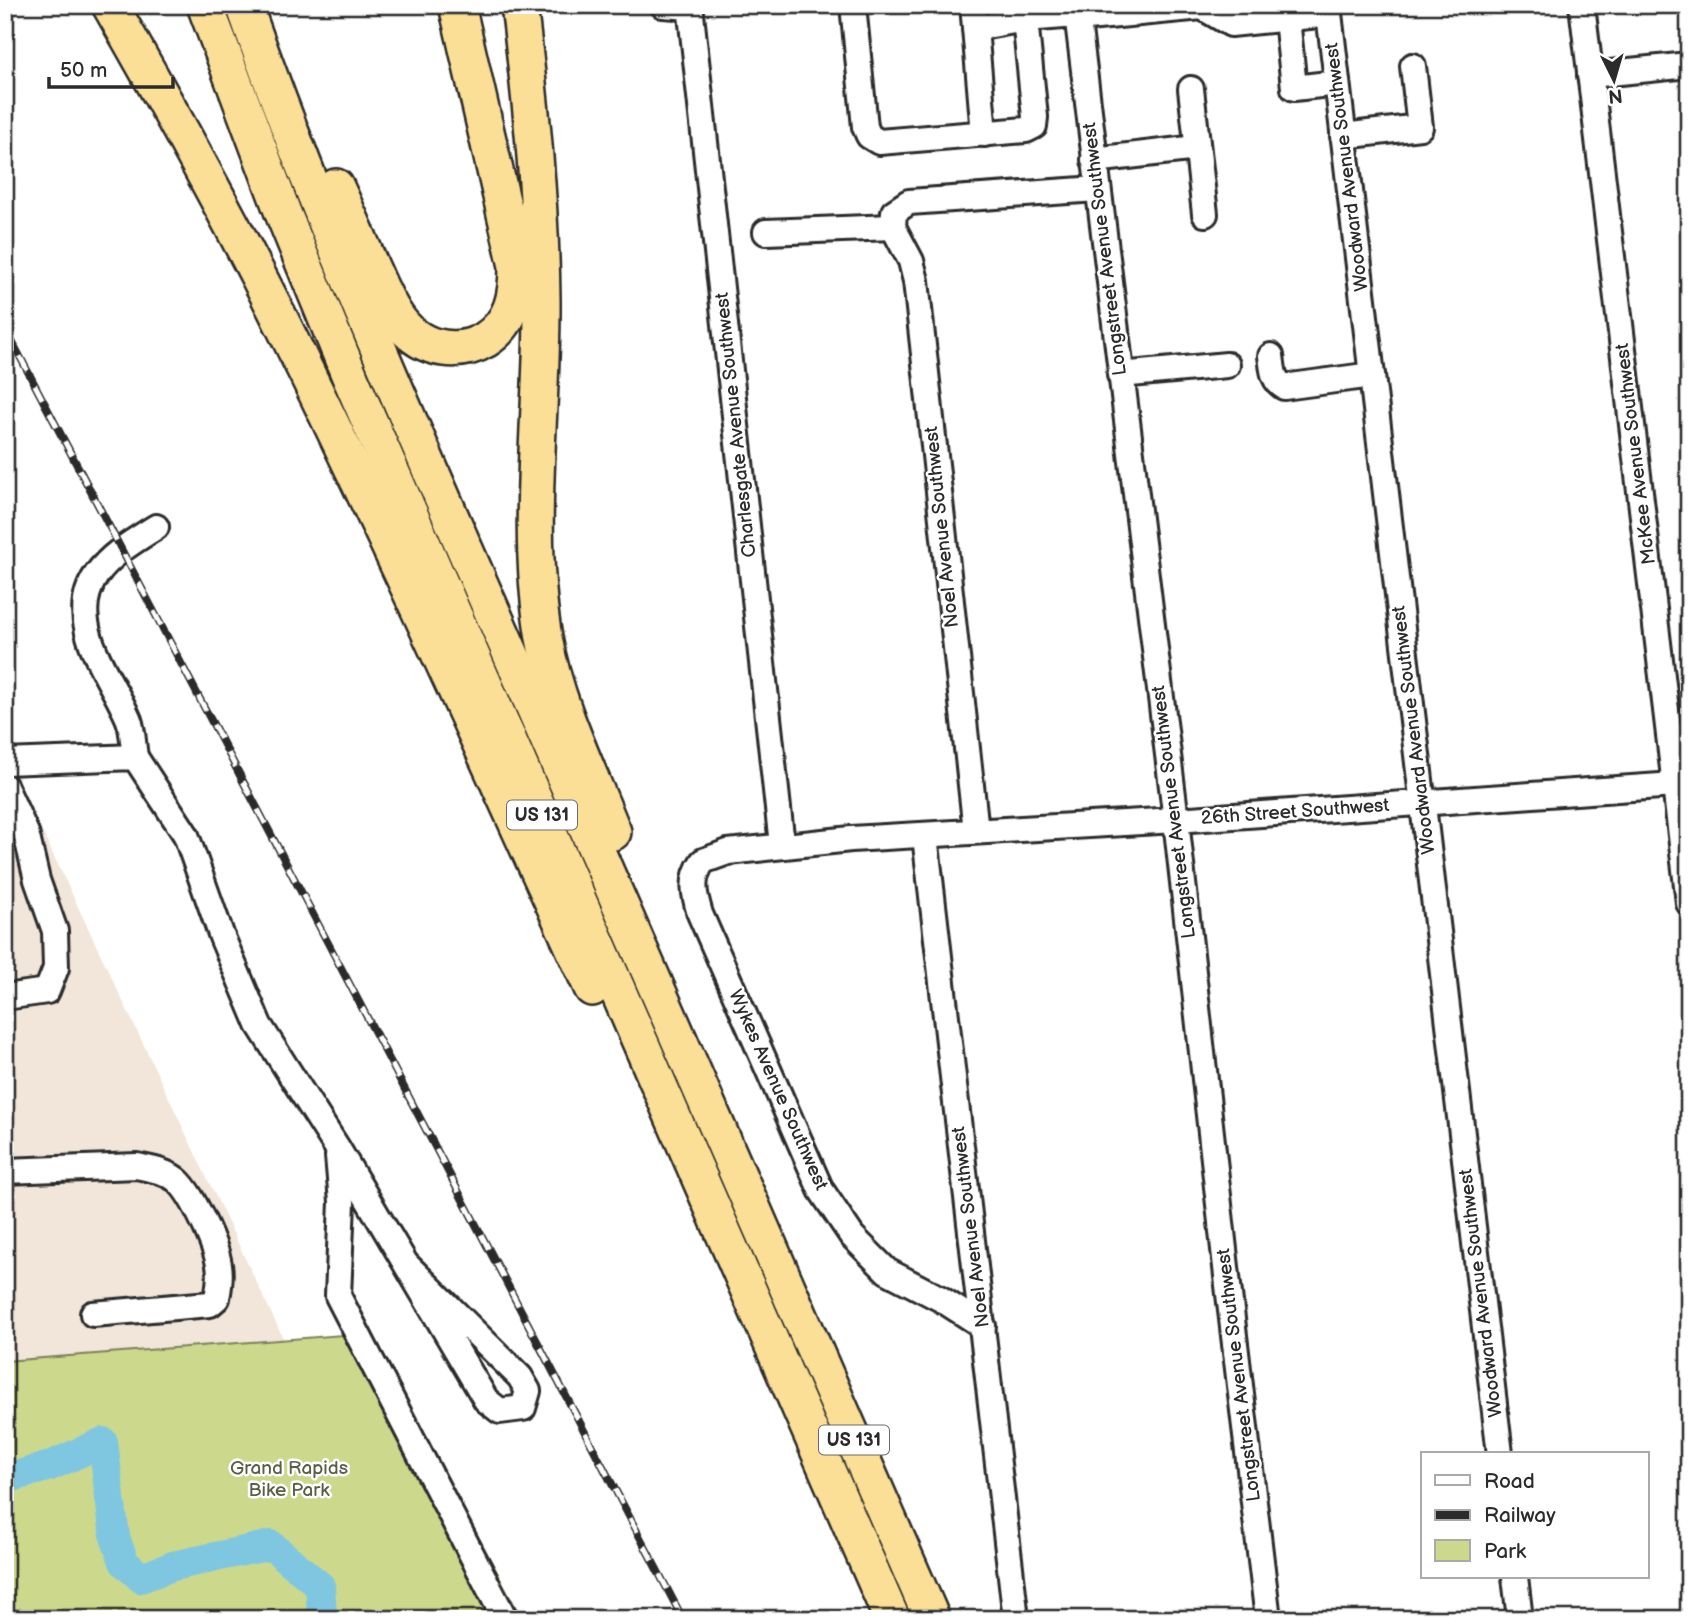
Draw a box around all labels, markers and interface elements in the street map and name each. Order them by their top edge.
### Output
street label: Woodward Avenue Southwest [1320,41,1374,293]
scale bar [49,46,173,90]
north arrow [1578,46,1648,116]
text: 50 m [60,58,107,83]
text: N [1607,83,1623,108]
street label: Longstreet Avenue Southwest [1078,121,1132,377]
street label: Charlesgate Avenue Southwest [711,291,761,559]
street label: McKee Avenue Southwest [1611,342,1661,566]
street label: Noel Avenue Southwest [920,425,964,629]
street label: Woodward Avenue Southwest [1387,604,1441,856]
street label: Longstreet Avenue Southwest [1147,684,1201,940]
street label: 26th Street Southwest [1200,794,1390,830]
road number: US 131 [507,800,577,830]
street label: Wykes Avenue Southwest [723,986,833,1194]
street label: Noel Avenue Southwest [947,1125,995,1329]
street label: Woodward Avenue Southwest [1454,1167,1508,1419]
street label: Longstreet Avenue Southwest [1212,1247,1266,1503]
road number: US 131 [819,1426,889,1455]
legend [1421,1452,1648,1578]
park label: Grand Rapids Bike Park [230,1457,348,1502]
text: Road [1484,1469,1535,1494]
text: Railway [1484,1503,1556,1528]
text: Park [1484,1539,1527,1564]

